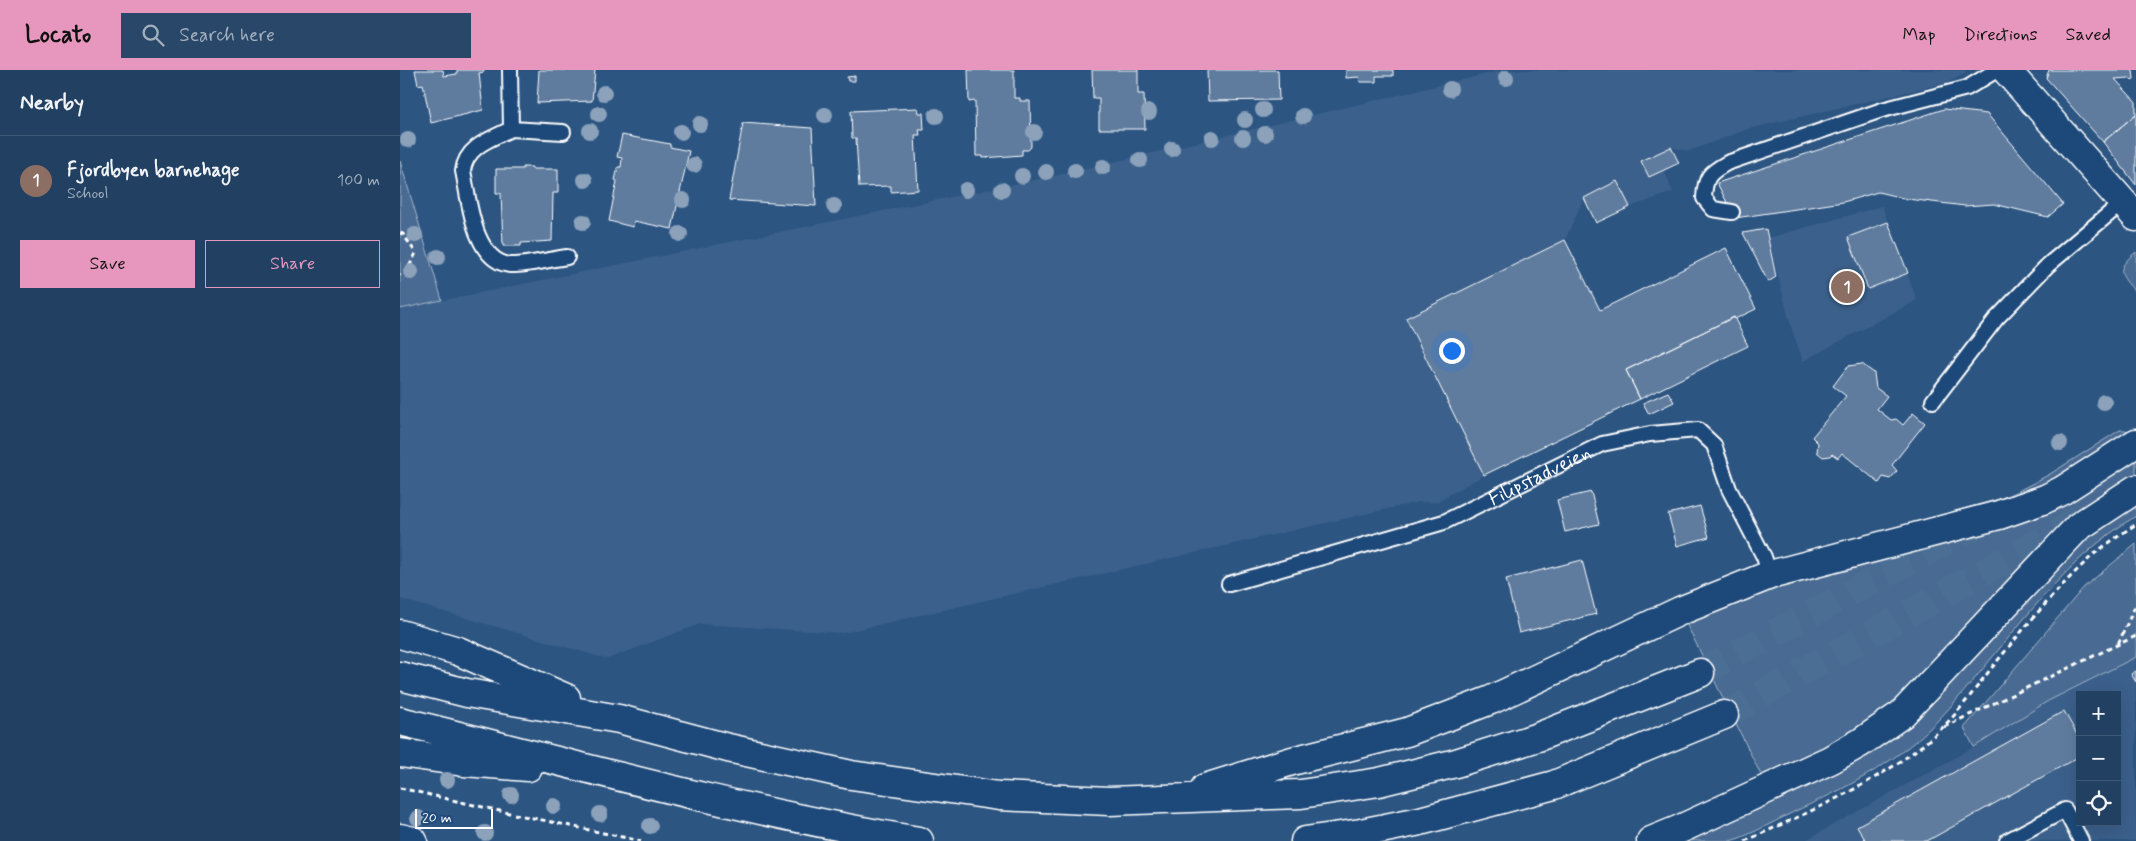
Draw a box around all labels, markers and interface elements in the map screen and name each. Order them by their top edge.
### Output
search box [121,13,471,58]
text: Locato [25,20,91,51]
icon: search [139,21,167,49]
text: Search here [179,23,275,48]
text: Map [1903,23,1936,47]
text: Directions [1964,23,2038,47]
text: Saved [2066,23,2111,47]
text: Nearby [20,89,84,117]
text: Fjordbyen barnehage [67,158,240,183]
text: 1 [32,170,40,191]
text: 100 m [337,170,380,191]
text: School [67,183,108,204]
button: Save [20,240,195,288]
button: Share [205,240,380,288]
pin: 1 [1831,268,1863,306]
your location [1439,338,1465,364]
street label: Filipstadveien [1484,440,1596,513]
map controls [2076,691,2121,826]
button: + [2076,691,2121,736]
button: − [2076,736,2121,781]
button: locate [2076,781,2121,826]
scale bar [415,806,492,829]
text: 20 m [422,809,452,827]

